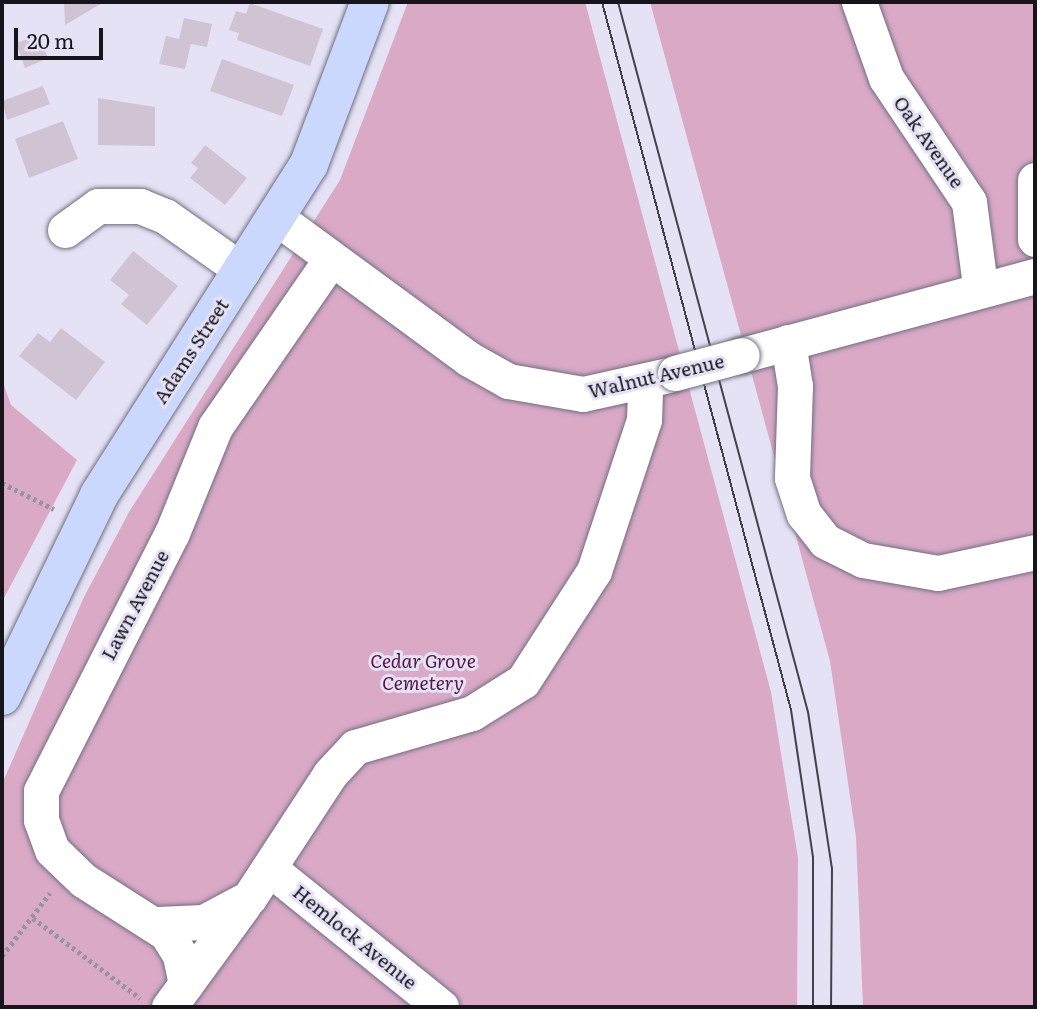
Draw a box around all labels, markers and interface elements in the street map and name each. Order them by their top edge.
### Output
scale bar [18,14,107,58]
text: 20 m [27,24,74,55]
street label: Oak Avenue [889,92,969,192]
street label: Adams Street [149,294,233,408]
street label: Walnut Avenue [586,349,726,403]
street label: Lawn Avenue [97,546,173,664]
park label: Cedar Grove Cemetery [370,650,476,694]
street label: Hemlock Avenue [289,880,421,994]

